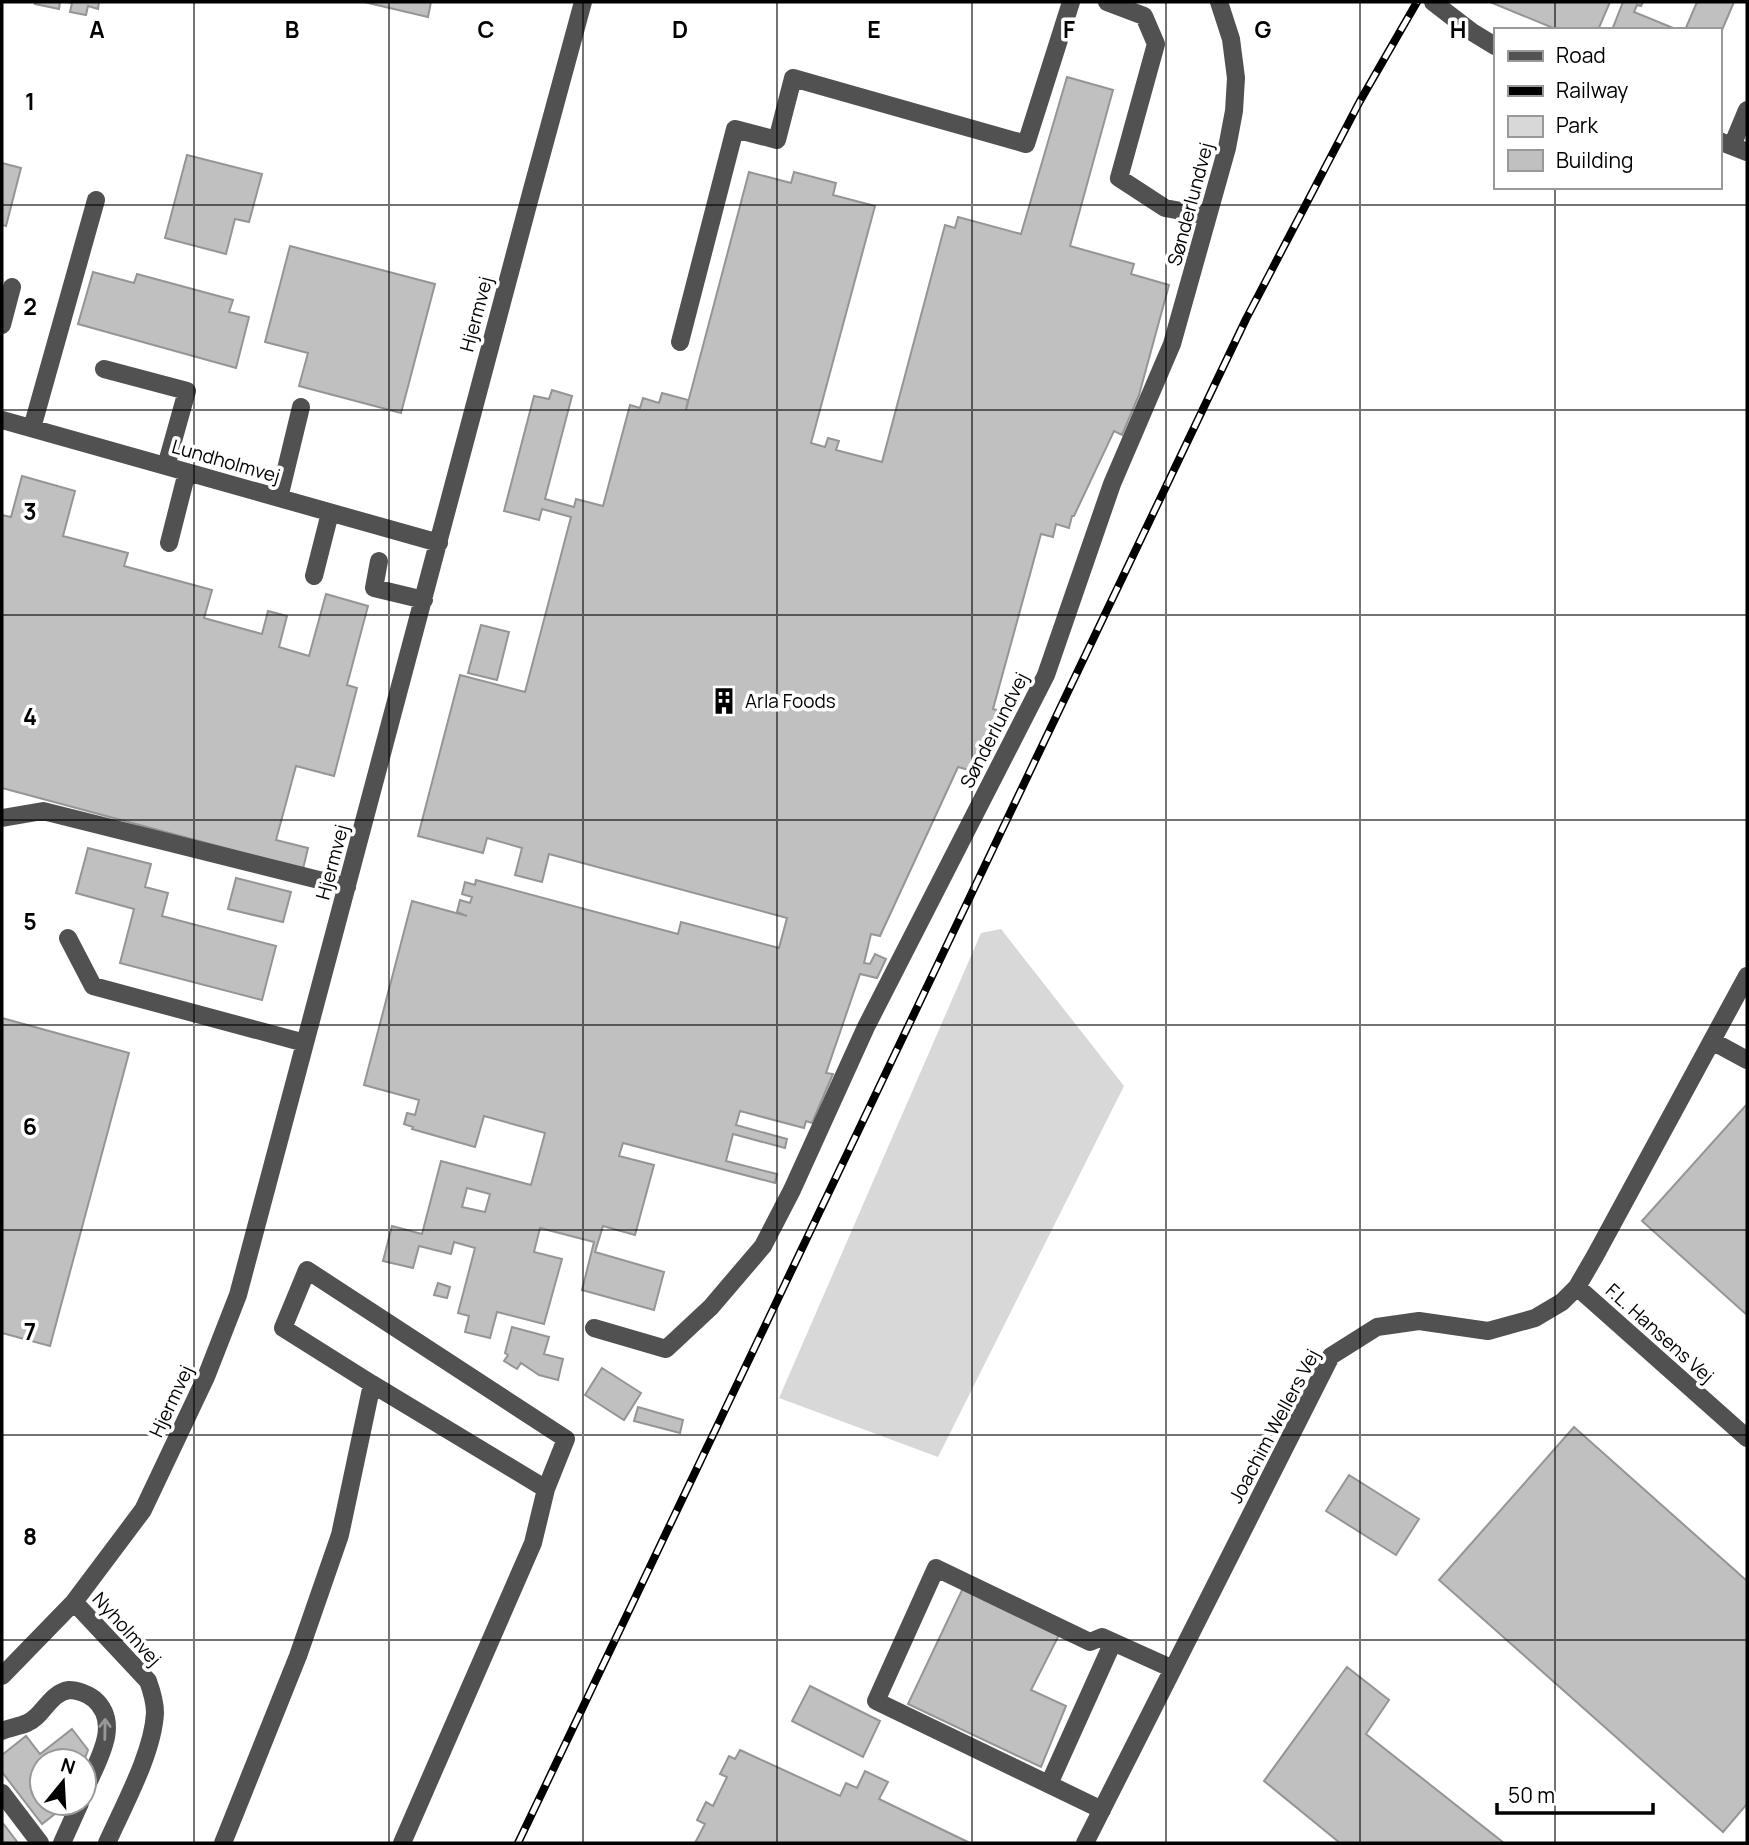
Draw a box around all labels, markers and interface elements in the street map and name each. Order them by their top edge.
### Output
text: A [89,13,105,45]
text: B [285,13,299,45]
text: C [478,13,495,45]
text: D [672,13,688,45]
text: E [867,13,881,45]
text: F [1063,13,1075,45]
text: G [1255,13,1272,45]
text: H [1450,13,1466,45]
legend [1494,28,1721,189]
text: Road [1556,41,1606,69]
text: Railway [1556,76,1628,104]
text: 1 [25,85,35,117]
text: Park [1556,111,1598,139]
street label: Sønderlundvej [1161,139,1219,269]
text: Building [1556,146,1633,174]
street label: Hjermvej [453,273,499,355]
text: 2 [23,290,37,322]
street label: Lundholmvej [169,433,283,489]
text: 3 [23,495,37,527]
street label: Sønderlundvej [954,668,1034,792]
building icon: Arla Foods [709,686,739,716]
place label: Arla Foods [745,688,836,714]
text: 4 [23,700,37,732]
street label: Hjermvej [309,821,355,903]
text: 5 [23,905,37,937]
text: 6 [23,1110,37,1142]
street label: F.L. Hansens Vej [1600,1277,1720,1389]
text: 7 [24,1315,36,1347]
street label: Joachim Wellers Vej [1222,1344,1326,1508]
street label: Hjermvej [143,1361,199,1441]
text: 8 [23,1520,37,1552]
street label: Nyholmvej [87,1586,167,1672]
one-way arrow [98,1717,112,1740]
north arrow [28,1747,98,1817]
text: N [58,1751,79,1780]
scale bar [1497,1772,1653,1816]
text: 50 m [1508,1781,1555,1809]

